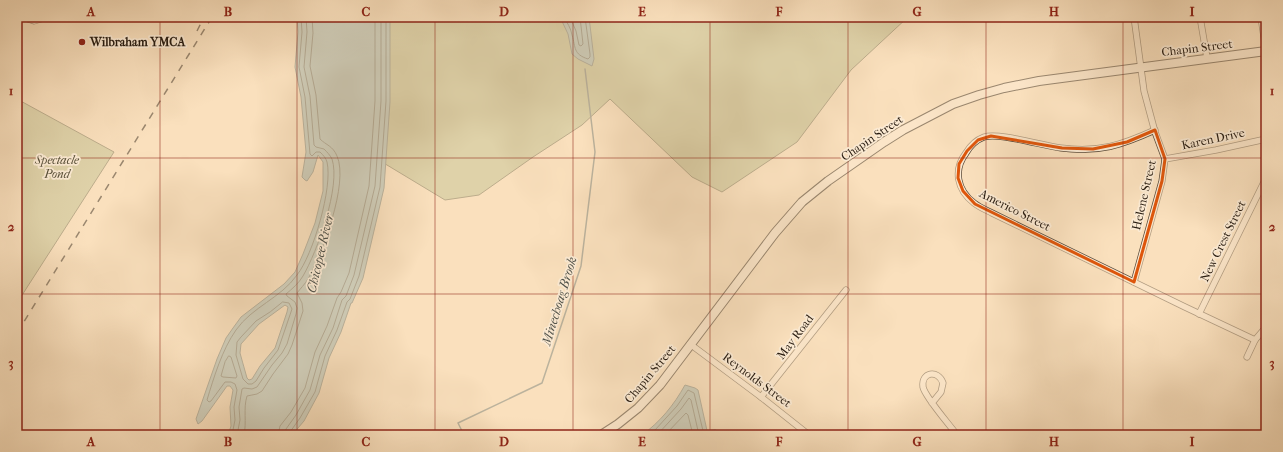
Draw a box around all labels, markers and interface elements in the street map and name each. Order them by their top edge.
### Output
text: A [86,4,96,19]
text: B [224,4,233,19]
text: C [362,4,371,19]
text: D [499,4,509,19]
text: E [638,4,646,19]
text: F [775,4,783,19]
text: G [912,4,922,19]
text: H [1049,4,1060,19]
text: I [1189,4,1195,19]
place label: Wilbraham YMCA [89,35,186,49]
marker: Wilbraham YMCA [77,37,87,47]
street label: Chapin Street [1161,37,1234,59]
text: 1 [9,83,14,98]
text: 1 [1270,83,1275,98]
street label: Chapin Street [838,112,906,164]
street label: Karen Drive [1180,125,1246,153]
park label: Spectacle Pond [34,153,80,181]
street label: Helene Street [1129,158,1159,231]
street label: Americo Street [976,186,1053,234]
street label: New Crest Street [1197,198,1249,284]
water label: Chicopee River [304,211,337,294]
text: 2 [8,219,15,234]
text: 2 [1269,219,1276,234]
water label: Minechoag Brook [538,255,580,348]
street label: May Road [774,312,817,362]
street label: Chapin Street [622,342,679,406]
street label: Reynolds Street [720,350,795,411]
text: 3 [8,355,14,371]
text: 3 [1269,355,1275,371]
text: A [86,434,96,449]
text: B [224,434,233,449]
text: C [362,434,371,449]
text: D [499,434,509,449]
text: E [638,434,646,449]
text: F [775,434,783,449]
text: G [912,434,922,449]
text: H [1049,434,1060,449]
text: I [1189,434,1195,449]

